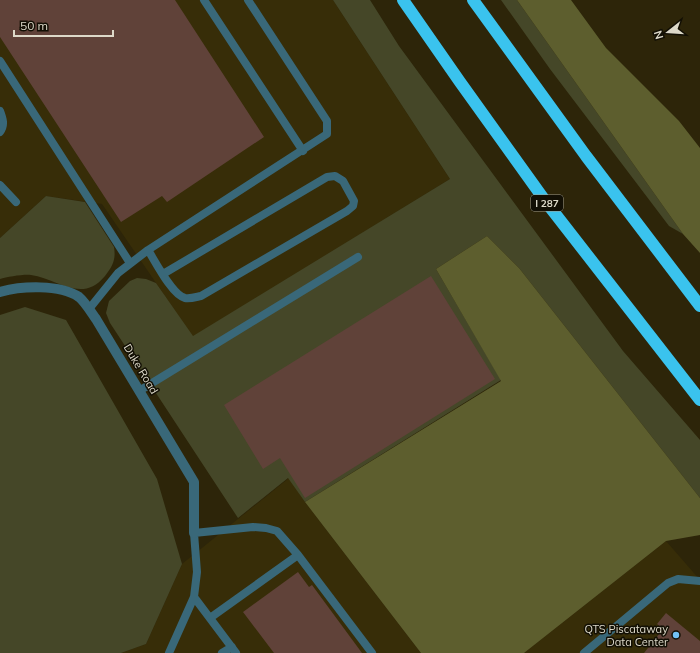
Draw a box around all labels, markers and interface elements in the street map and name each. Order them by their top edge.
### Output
scale bar [14,12,113,38]
north arrow [648,12,688,52]
text: 50 m [20,18,48,33]
text: N [651,29,666,41]
road number: I 287 [531,195,563,211]
street label: Duke Road [121,341,161,397]
place label: QTS Piscataway Data Center [584,622,668,649]
marker: QTS Piscataway Data Center [671,630,681,640]

